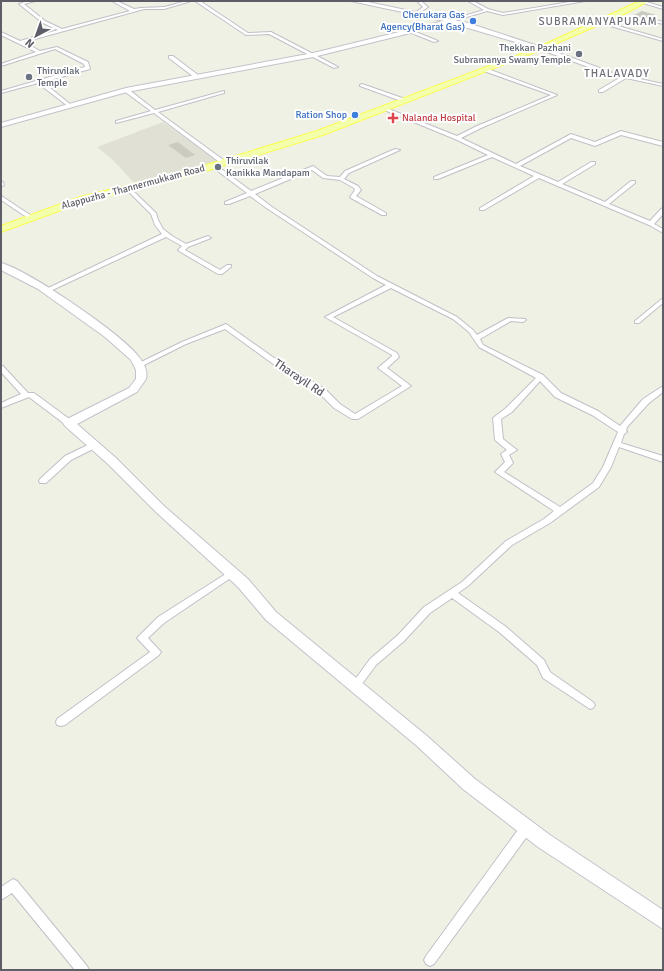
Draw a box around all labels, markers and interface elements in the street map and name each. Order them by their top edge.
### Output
place label: Cherukara Gas Agency(Bharat Gas) [380,9,466,33]
district label: SUBRAMANYAPURAM [538,15,658,28]
north arrow [16,16,56,56]
marker: Cherukara Gas Agency(Bharat Gas) [468,16,478,26]
text: N [23,36,37,51]
place label: Thekkan Pazhani Subramanya Swamy Temple [453,42,571,66]
marker: Thekkan Pazhani Subramanya Swamy Temple [574,49,584,59]
place label: Thiruvilak Temple [37,65,79,89]
district label: THALAVADY [584,67,650,80]
marker: Thiruvilak Temple [24,72,34,82]
place label: Ration Shop [295,109,347,121]
marker: Ration Shop [350,110,360,120]
marker: Nalanda Hospital [387,112,399,124]
place label: Nalanda Hospital [402,112,476,124]
place label: Thiruvilak Kanikka Mandapam [226,155,310,179]
street label: Alappuzha - Thannermukkam Road [60,162,206,212]
marker: Thiruvilak Kanikka Mandapam [213,162,223,172]
street label: Tharayil Rd [271,356,327,400]

